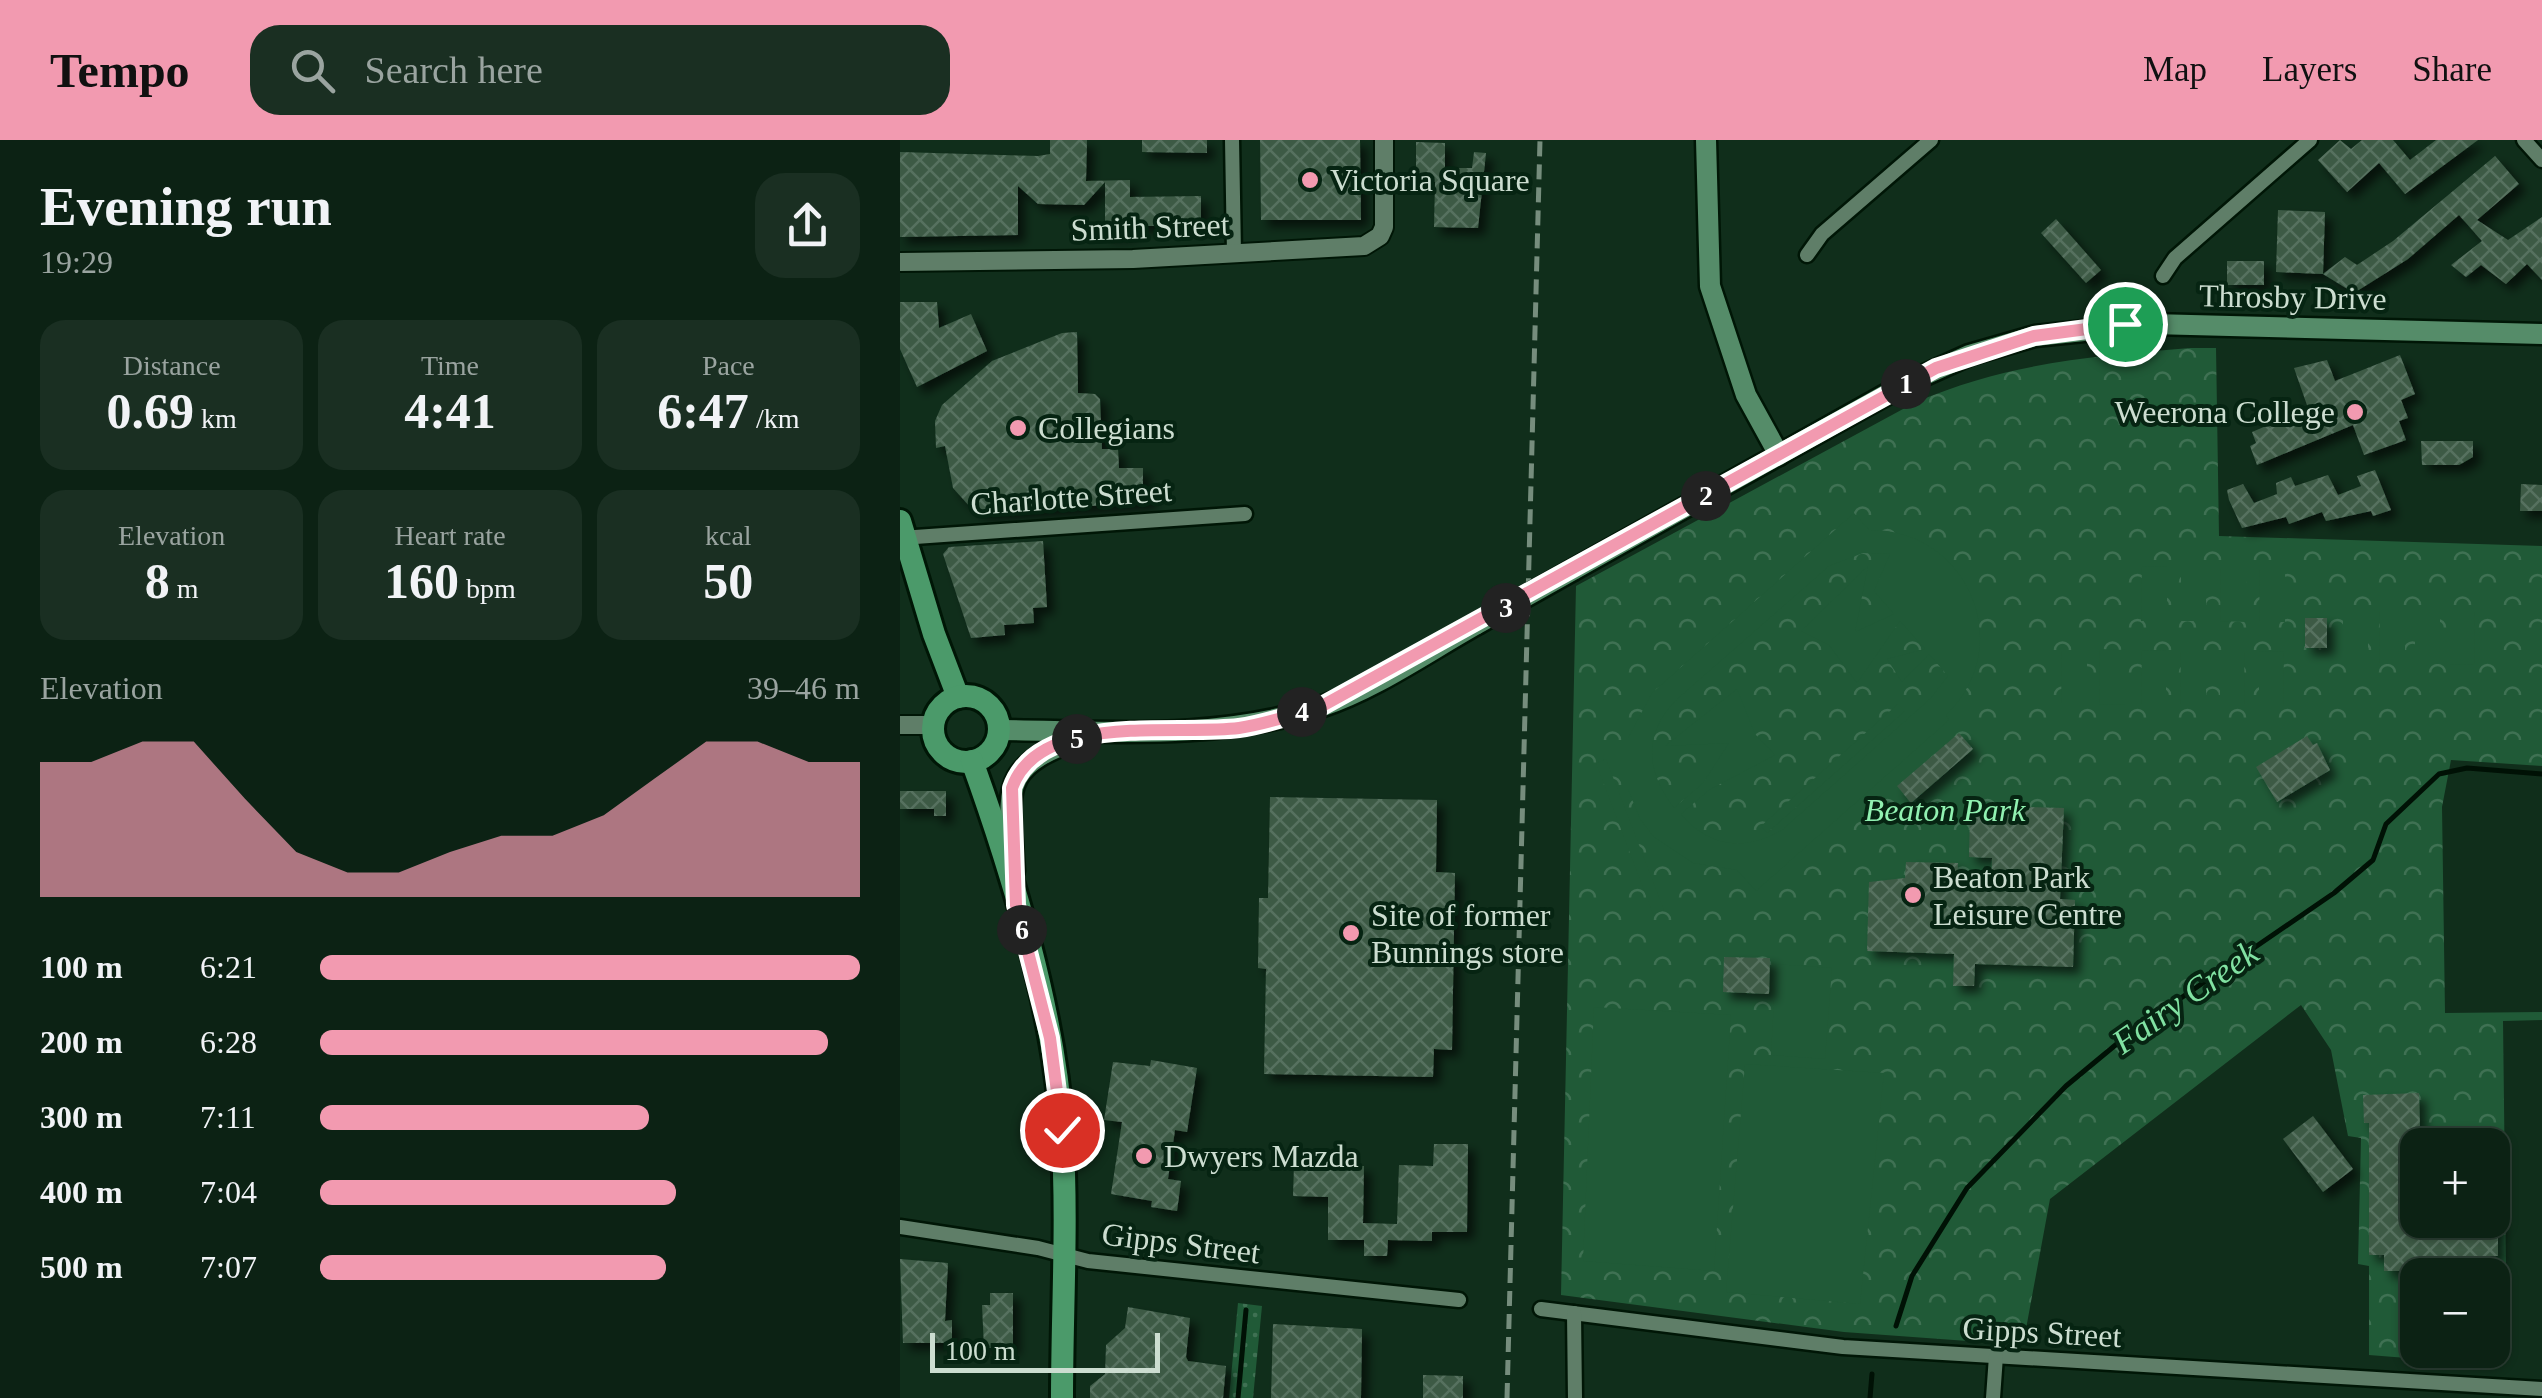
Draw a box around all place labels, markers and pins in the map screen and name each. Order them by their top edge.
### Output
place label: Victoria Square [1330,162,1530,198]
marker: Victoria Square [1299,169,1321,191]
pin [2083,282,2168,367]
pin: 1 [1881,359,1931,409]
place label: Weerona College [2115,394,2335,430]
marker: Weerona College [2344,401,2366,423]
place label: Collegians [1038,410,1175,446]
marker: Collegians [1007,417,1029,439]
pin: 2 [1681,471,1731,521]
pin: 3 [1481,583,1531,633]
pin: 4 [1277,687,1327,737]
pin: 5 [1052,714,1102,764]
place label: Beaton Park Leisure Centre [1933,859,2122,932]
marker: Beaton Park Leisure Centre [1902,884,1924,906]
place label: Site of former Bunnings store [1371,897,1564,970]
pin: 6 [997,905,1047,955]
marker: Site of former Bunnings store [1340,922,1362,944]
pin [1020,1088,1105,1173]
place label: Dwyers Mazda [1164,1138,1359,1174]
marker: Dwyers Mazda [1133,1145,1155,1167]

